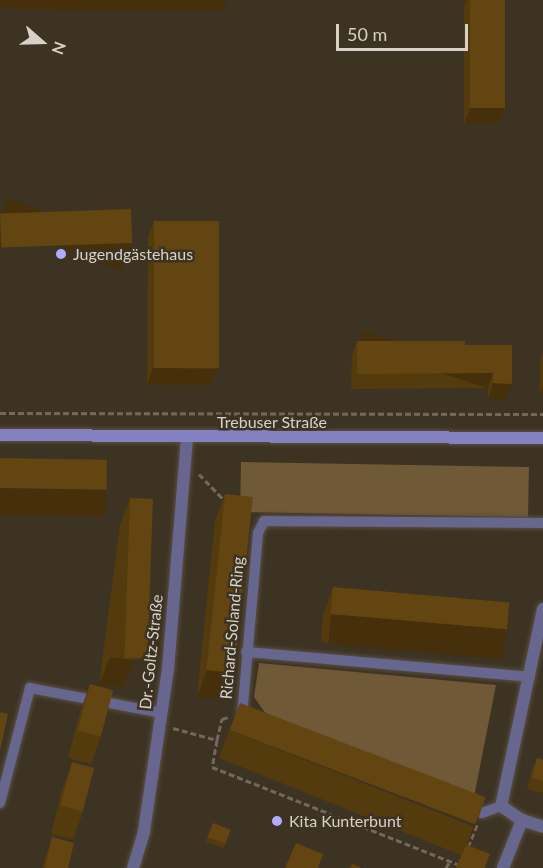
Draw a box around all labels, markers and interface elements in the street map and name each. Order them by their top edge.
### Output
north arrow [12,12,72,72]
scale bar [339,12,471,50]
text: 50 m [347,23,387,45]
text: N [48,39,70,57]
place label: Jugendgästehaus [73,244,193,264]
marker: Jugendgästehaus [54,247,68,261]
street label: Trebuser Straße [217,412,327,432]
street label: Richard-Soland-Ring [216,556,248,700]
street label: Dr.-Goltz-Straße [135,594,167,710]
place label: Kita Kunterbunt [289,811,402,831]
marker: Kita Kunterbunt [270,814,284,828]

